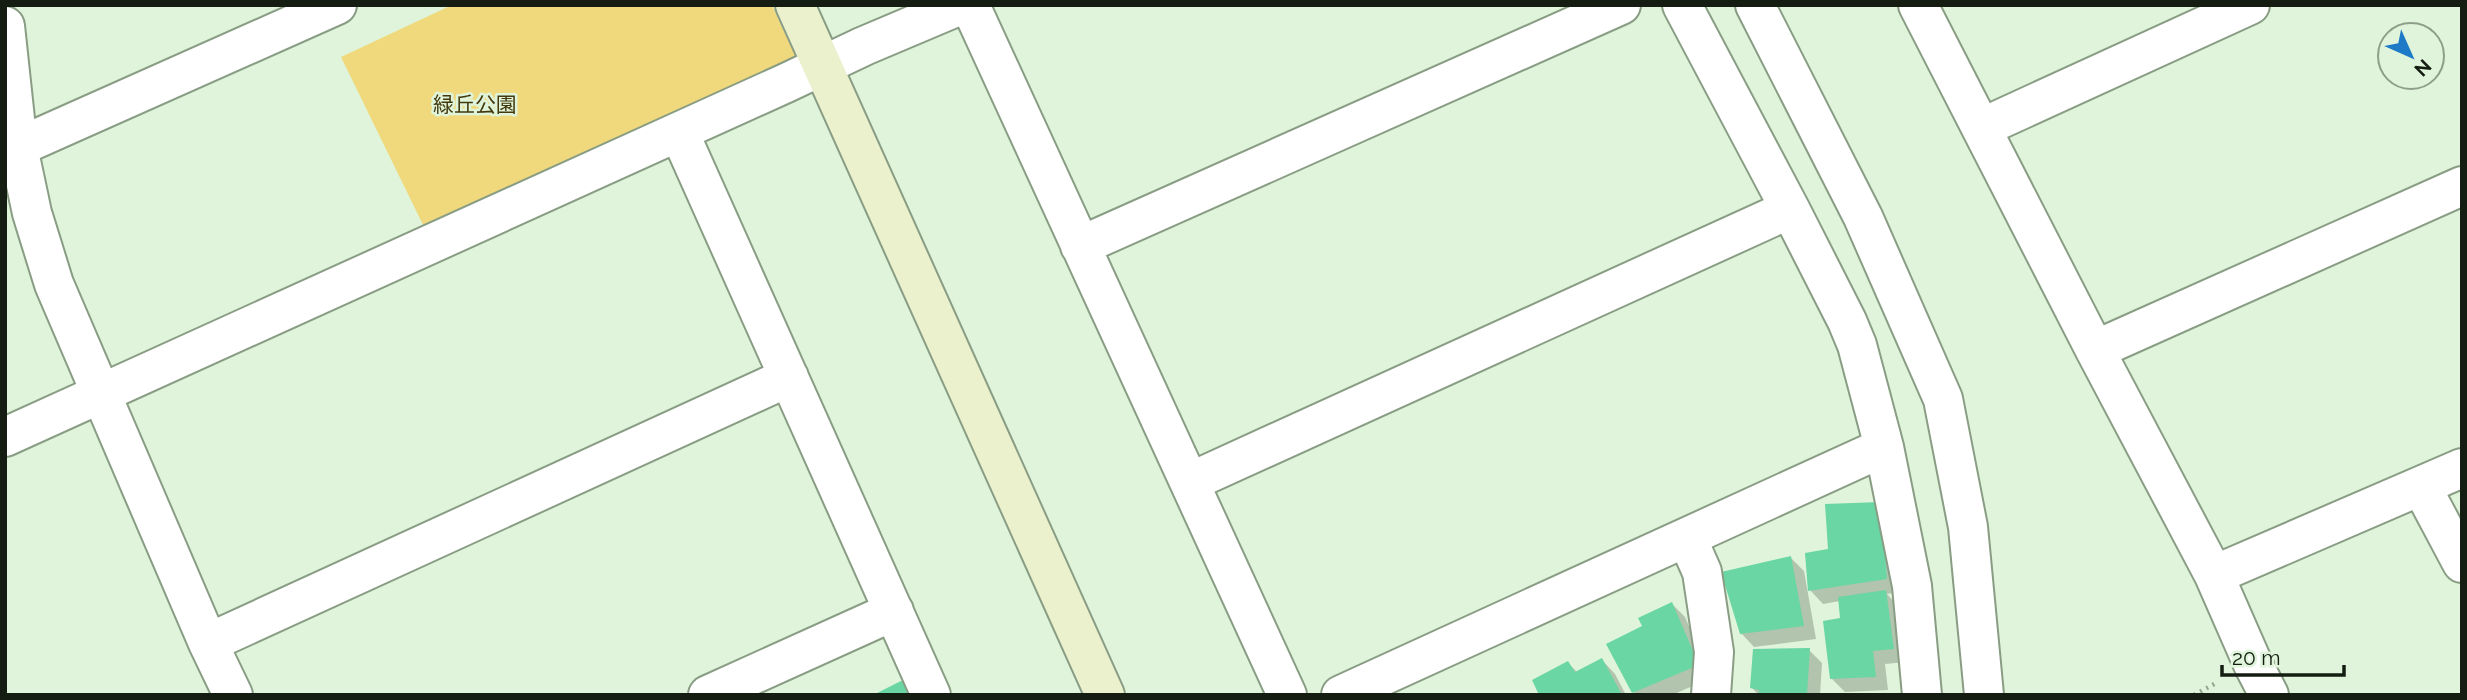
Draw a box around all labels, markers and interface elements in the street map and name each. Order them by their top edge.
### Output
north arrow [2376,21,2446,91]
text: N [2410,55,2436,81]
park label: 緑丘公園 [433,92,517,117]
scale bar [2222,634,2344,678]
text: 20 m [2232,645,2280,670]

